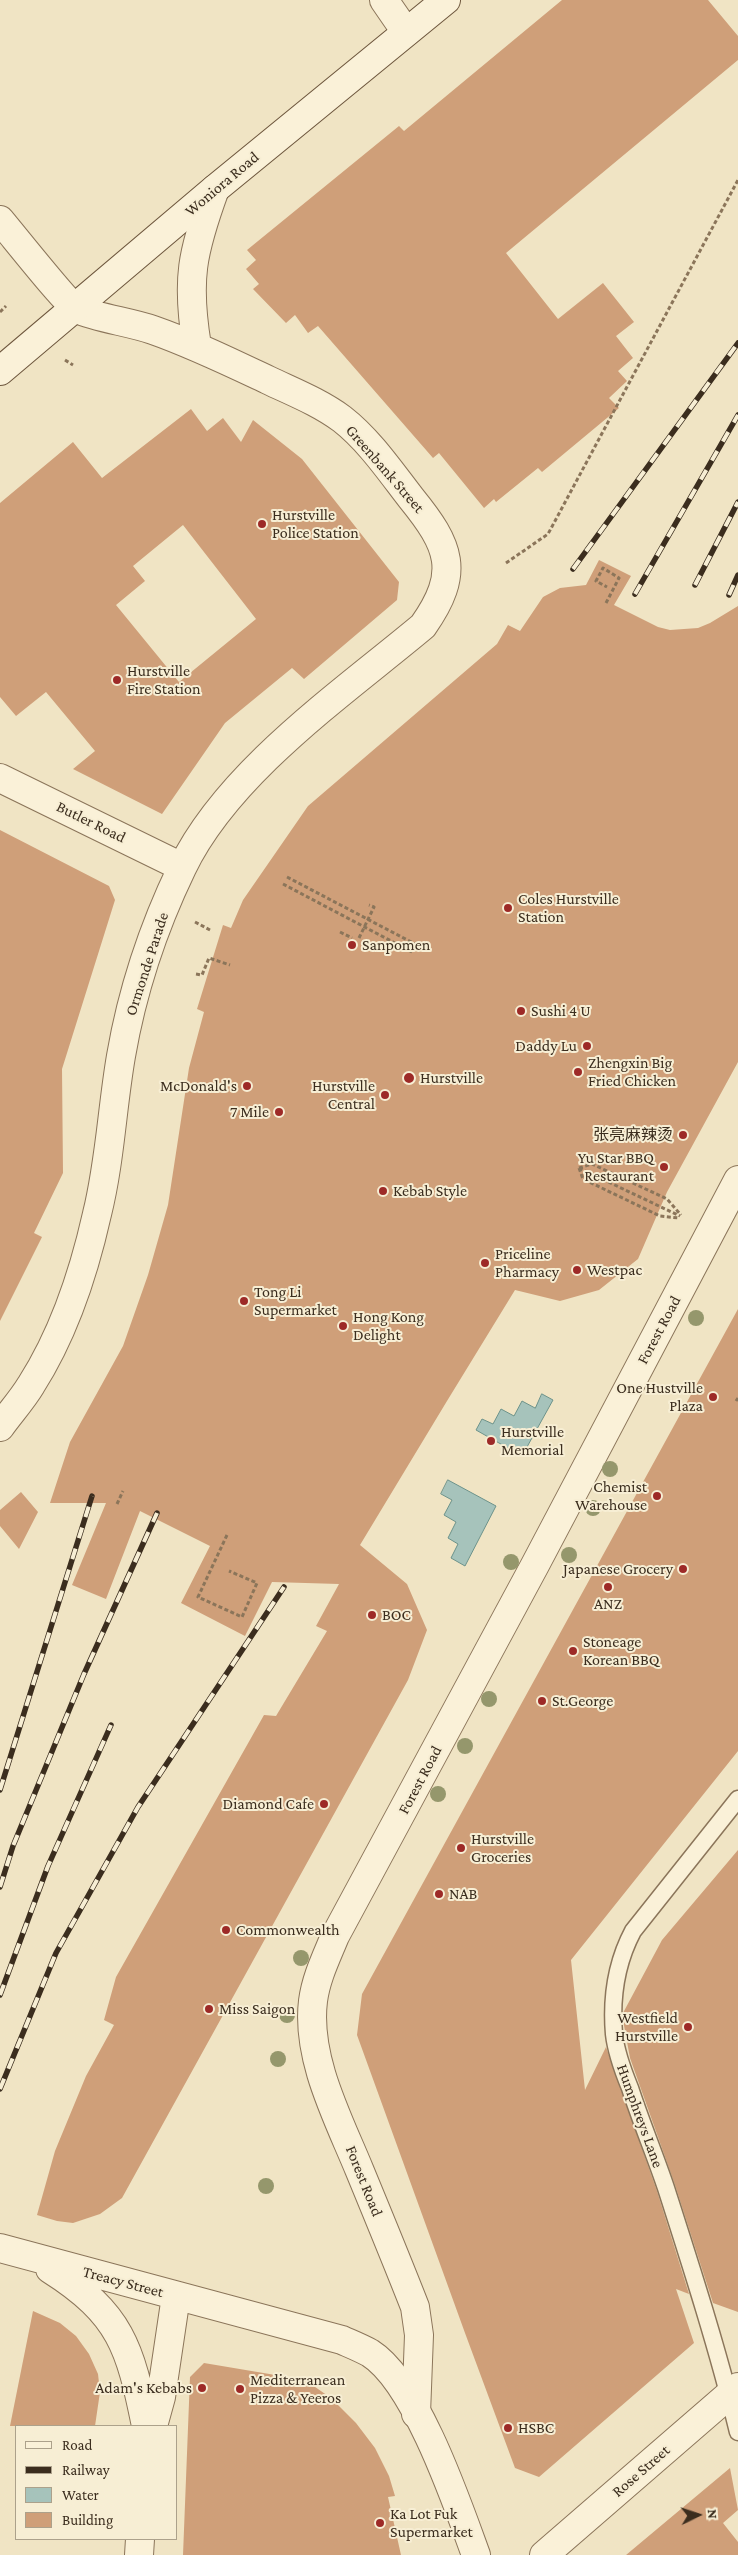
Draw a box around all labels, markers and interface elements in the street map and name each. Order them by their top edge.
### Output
street label: Woniora Road [181,147,263,221]
street label: Greenbank Street [342,421,428,517]
place label: Hurstville Police Station [272,505,359,543]
marker: Hurstville Police Station [256,518,268,530]
place label: Hurstville Fire Station [127,661,200,699]
marker: Hurstville Fire Station [111,674,123,686]
street label: Butler Road [53,797,129,847]
place label: Coles Hurstville Station [518,889,619,927]
marker: Coles Hurstville Station [502,902,514,914]
street label: Ormonde Parade [121,910,173,1018]
place label: Sanpomen [362,935,430,955]
marker: Sanpomen [346,939,358,951]
place label: Sushi 4 U [531,1001,591,1021]
marker: Sushi 4 U [515,1005,527,1017]
place label: Daddy Lu [515,1036,577,1056]
marker: Daddy Lu [581,1040,593,1052]
place label: Zhengxin Big Fried Chicken [588,1053,676,1091]
marker: Zhengxin Big Fried Chicken [572,1066,584,1078]
place label: Hurstville [420,1068,483,1088]
marker: Hurstville [402,1071,416,1085]
place label: McDonald's [160,1076,237,1096]
place label: Hurstville Central [312,1076,375,1114]
marker: McDonald's [241,1080,253,1092]
marker: Hurstville Central [379,1089,391,1101]
place label: 7 Mile [230,1102,269,1122]
marker: 7 Mile [273,1106,285,1118]
place label: 张亮麻辣烫 [593,1125,673,1145]
marker: 张亮麻辣烫 [677,1129,689,1141]
place label: Yu Star BBQ Restaurant [578,1148,654,1186]
marker: Yu Star BBQ Restaurant [658,1161,670,1173]
place label: Kebab Style [393,1181,467,1201]
marker: Kebab Style [377,1185,389,1197]
place label: Priceline Pharmacy [495,1244,559,1282]
marker: Priceline Pharmacy [479,1257,491,1269]
place label: Westpac [587,1260,642,1280]
marker: Westpac [571,1264,583,1276]
place label: Tong Li Supermarket [254,1282,337,1320]
street label: Forest Road [633,1292,685,1368]
marker: Tong Li Supermarket [238,1295,250,1307]
place label: Hong Kong Delight [353,1307,424,1345]
marker: Hong Kong Delight [337,1320,349,1332]
place label: One Hustville Plaza [616,1378,703,1416]
marker: One Hustville Plaza [707,1391,719,1403]
place label: Hurstville Memorial [501,1422,564,1460]
marker: Hurstville Memorial [485,1435,497,1447]
place label: Chemist Warehouse [575,1477,647,1515]
marker: Chemist Warehouse [651,1490,663,1502]
place label: Japanese Grocery [563,1559,673,1579]
marker: Japanese Grocery [677,1563,689,1575]
marker: ANZ [602,1581,614,1593]
place label: ANZ [594,1594,622,1614]
place label: BOC [382,1605,411,1625]
marker: BOC [366,1609,378,1621]
place label: Stoneage Korean BBQ [583,1632,660,1670]
marker: Stoneage Korean BBQ [567,1645,579,1657]
place label: St.George [552,1691,613,1711]
marker: St.George [536,1695,548,1707]
street label: Forest Road [394,1742,446,1818]
place label: Diamond Cafe [222,1794,314,1814]
marker: Diamond Cafe [318,1798,330,1810]
place label: Hurstville Groceries [471,1829,534,1867]
marker: Hurstville Groceries [455,1842,467,1854]
place label: NAB [449,1884,477,1904]
marker: NAB [433,1888,445,1900]
place label: Commonwealth [236,1920,340,1940]
marker: Commonwealth [220,1924,232,1936]
place label: Miss Saigon [219,1999,295,2019]
marker: Miss Saigon [203,2003,215,2015]
place label: Westfield Hurstville [615,2008,678,2046]
marker: Westfield Hurstville [682,2021,694,2033]
street label: Humphreys Lane [612,2062,668,2170]
street label: Forest Road [341,2143,387,2219]
street label: Treacy Street [80,2262,166,2302]
place label: Mediterranean Pizza & Yeeros [250,2370,345,2408]
place label: Adam's Kebabs [95,2378,192,2398]
marker: Adam's Kebabs [196,2382,208,2394]
marker: Mediterranean Pizza & Yeeros [234,2383,246,2395]
place label: HSBC [518,2418,554,2438]
marker: HSBC [502,2422,514,2434]
legend [15,2425,178,2540]
text: Road [62,2437,92,2453]
street label: Rose Street [608,2441,674,2501]
text: Railway [62,2462,110,2478]
text: Water [62,2487,99,2503]
north arrow [673,2490,723,2540]
place label: Ka Lot Fuk Supermarket [390,2504,473,2542]
text: N [705,2509,721,2519]
text: Building [62,2512,113,2528]
marker: Ka Lot Fuk Supermarket [374,2517,386,2529]

